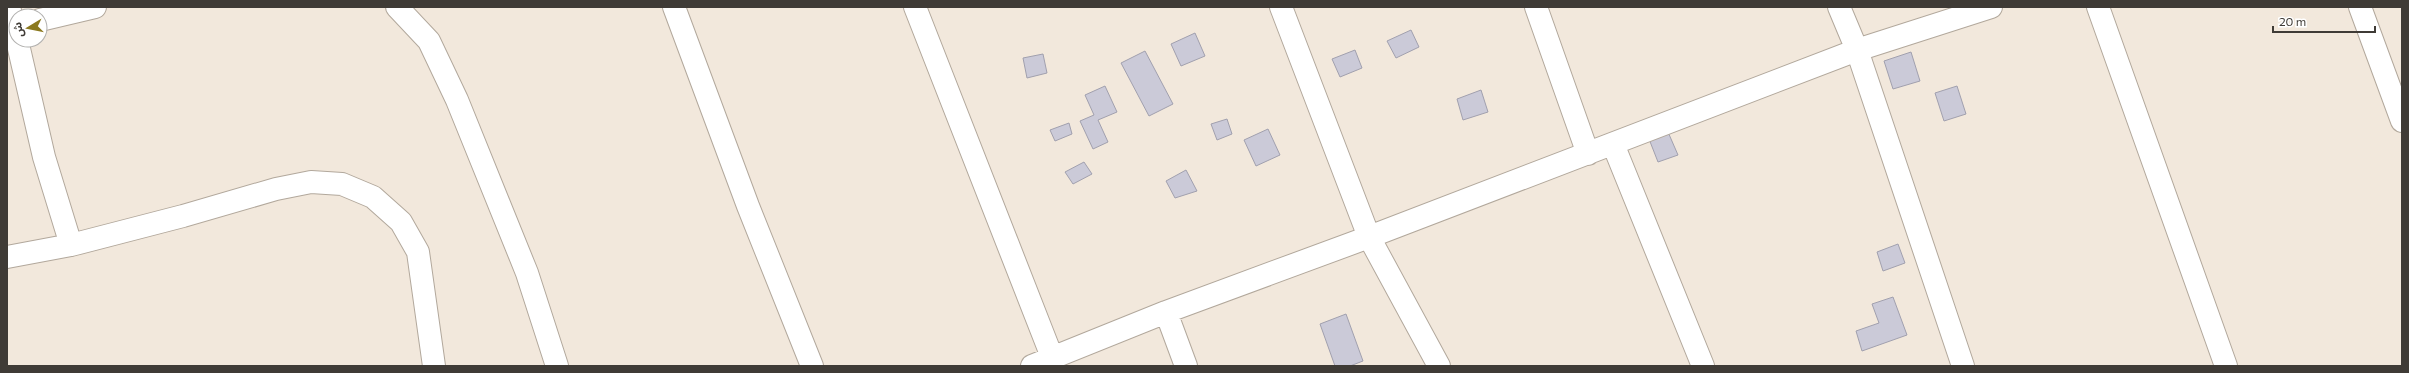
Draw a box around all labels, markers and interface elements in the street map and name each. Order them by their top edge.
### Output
north arrow [8,8,48,48]
scale bar [2273,8,2375,34]
text: 20 m [2279,14,2306,28]
text: ش [10,21,26,38]

